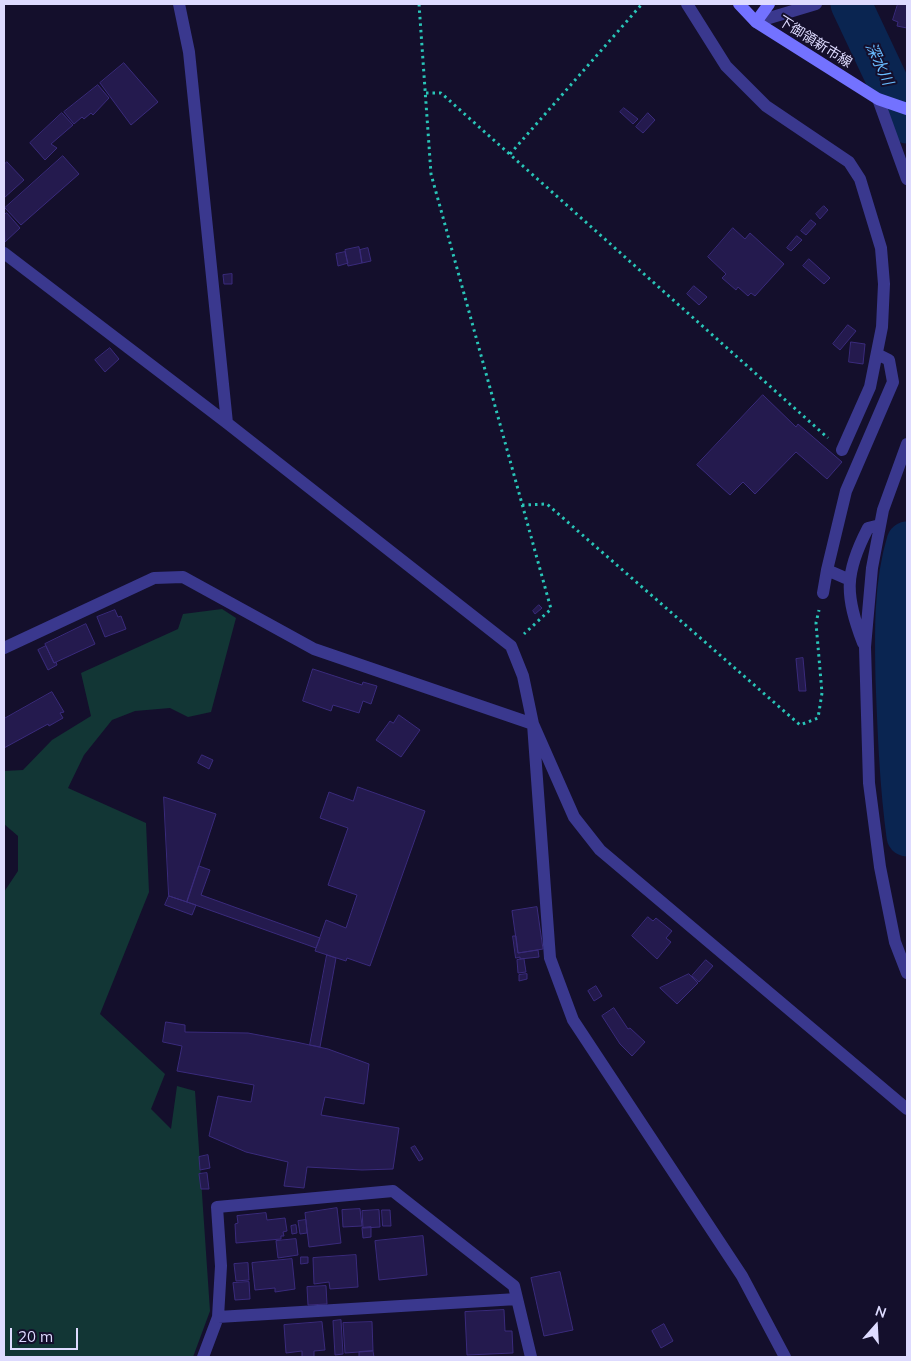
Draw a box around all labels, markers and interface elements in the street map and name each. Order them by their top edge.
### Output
street label: 下御領新市線 [775,13,855,71]
water label: 深水川 [861,40,897,88]
north arrow [851,1301,901,1351]
text: N [873,1302,889,1322]
scale bar [12,1318,80,1350]
text: 20 m [18,1327,53,1346]

